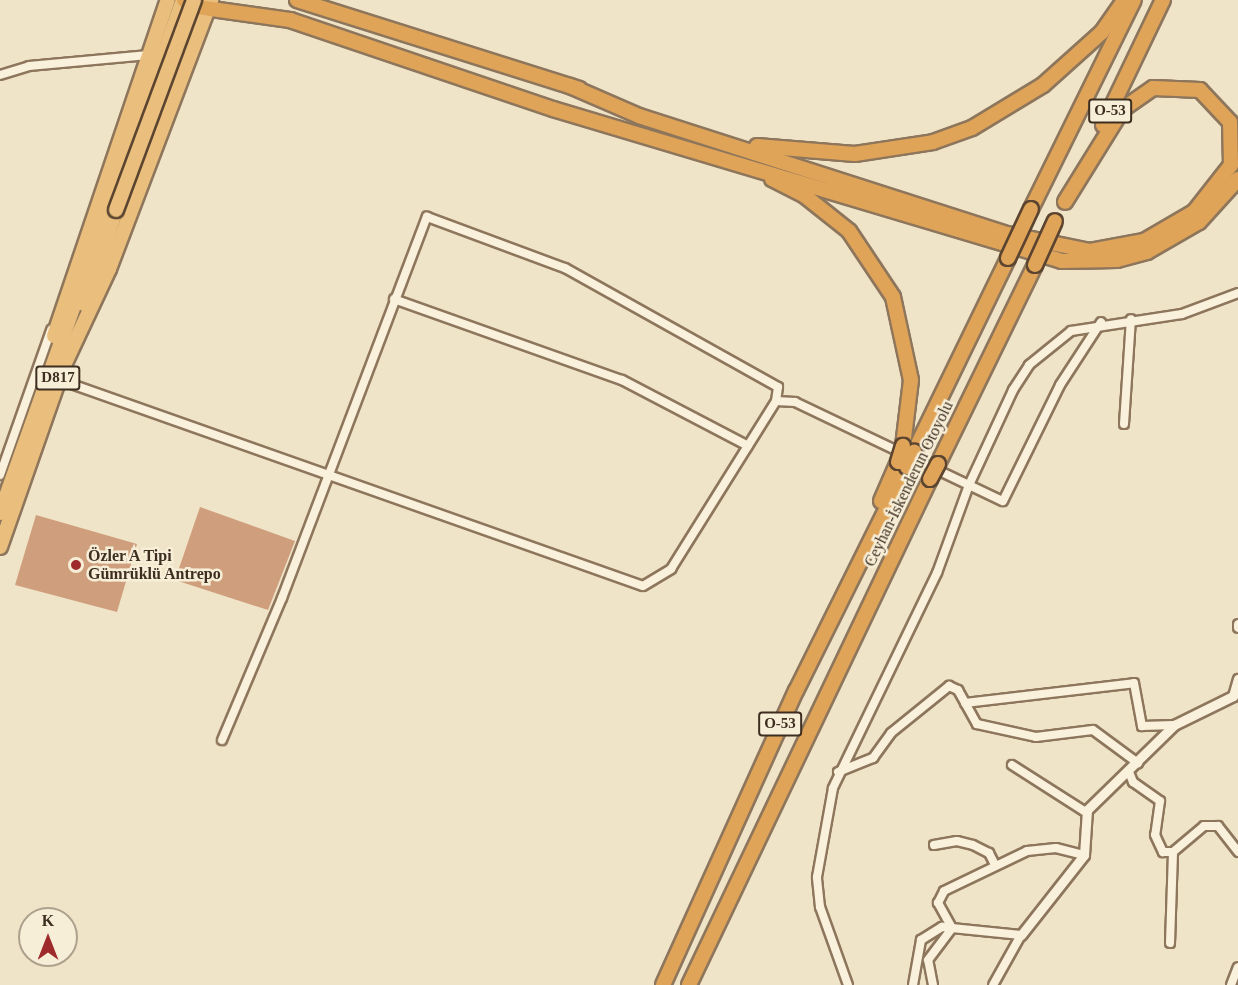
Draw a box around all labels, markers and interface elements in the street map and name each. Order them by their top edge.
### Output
road number: O-53 [1088,99,1132,123]
road number: D817 [34,366,82,390]
street label: Ceyhan-İskenderun Otoyolu [861,398,957,570]
place label: Özler A Tipi Gümrüklü Antrepo [88,546,222,584]
marker: Özler A Tipi Gümrüklü Antrepo [69,558,83,572]
road number: O-53 [758,712,802,736]
north arrow [18,907,78,967]
text: K [42,912,54,929]

